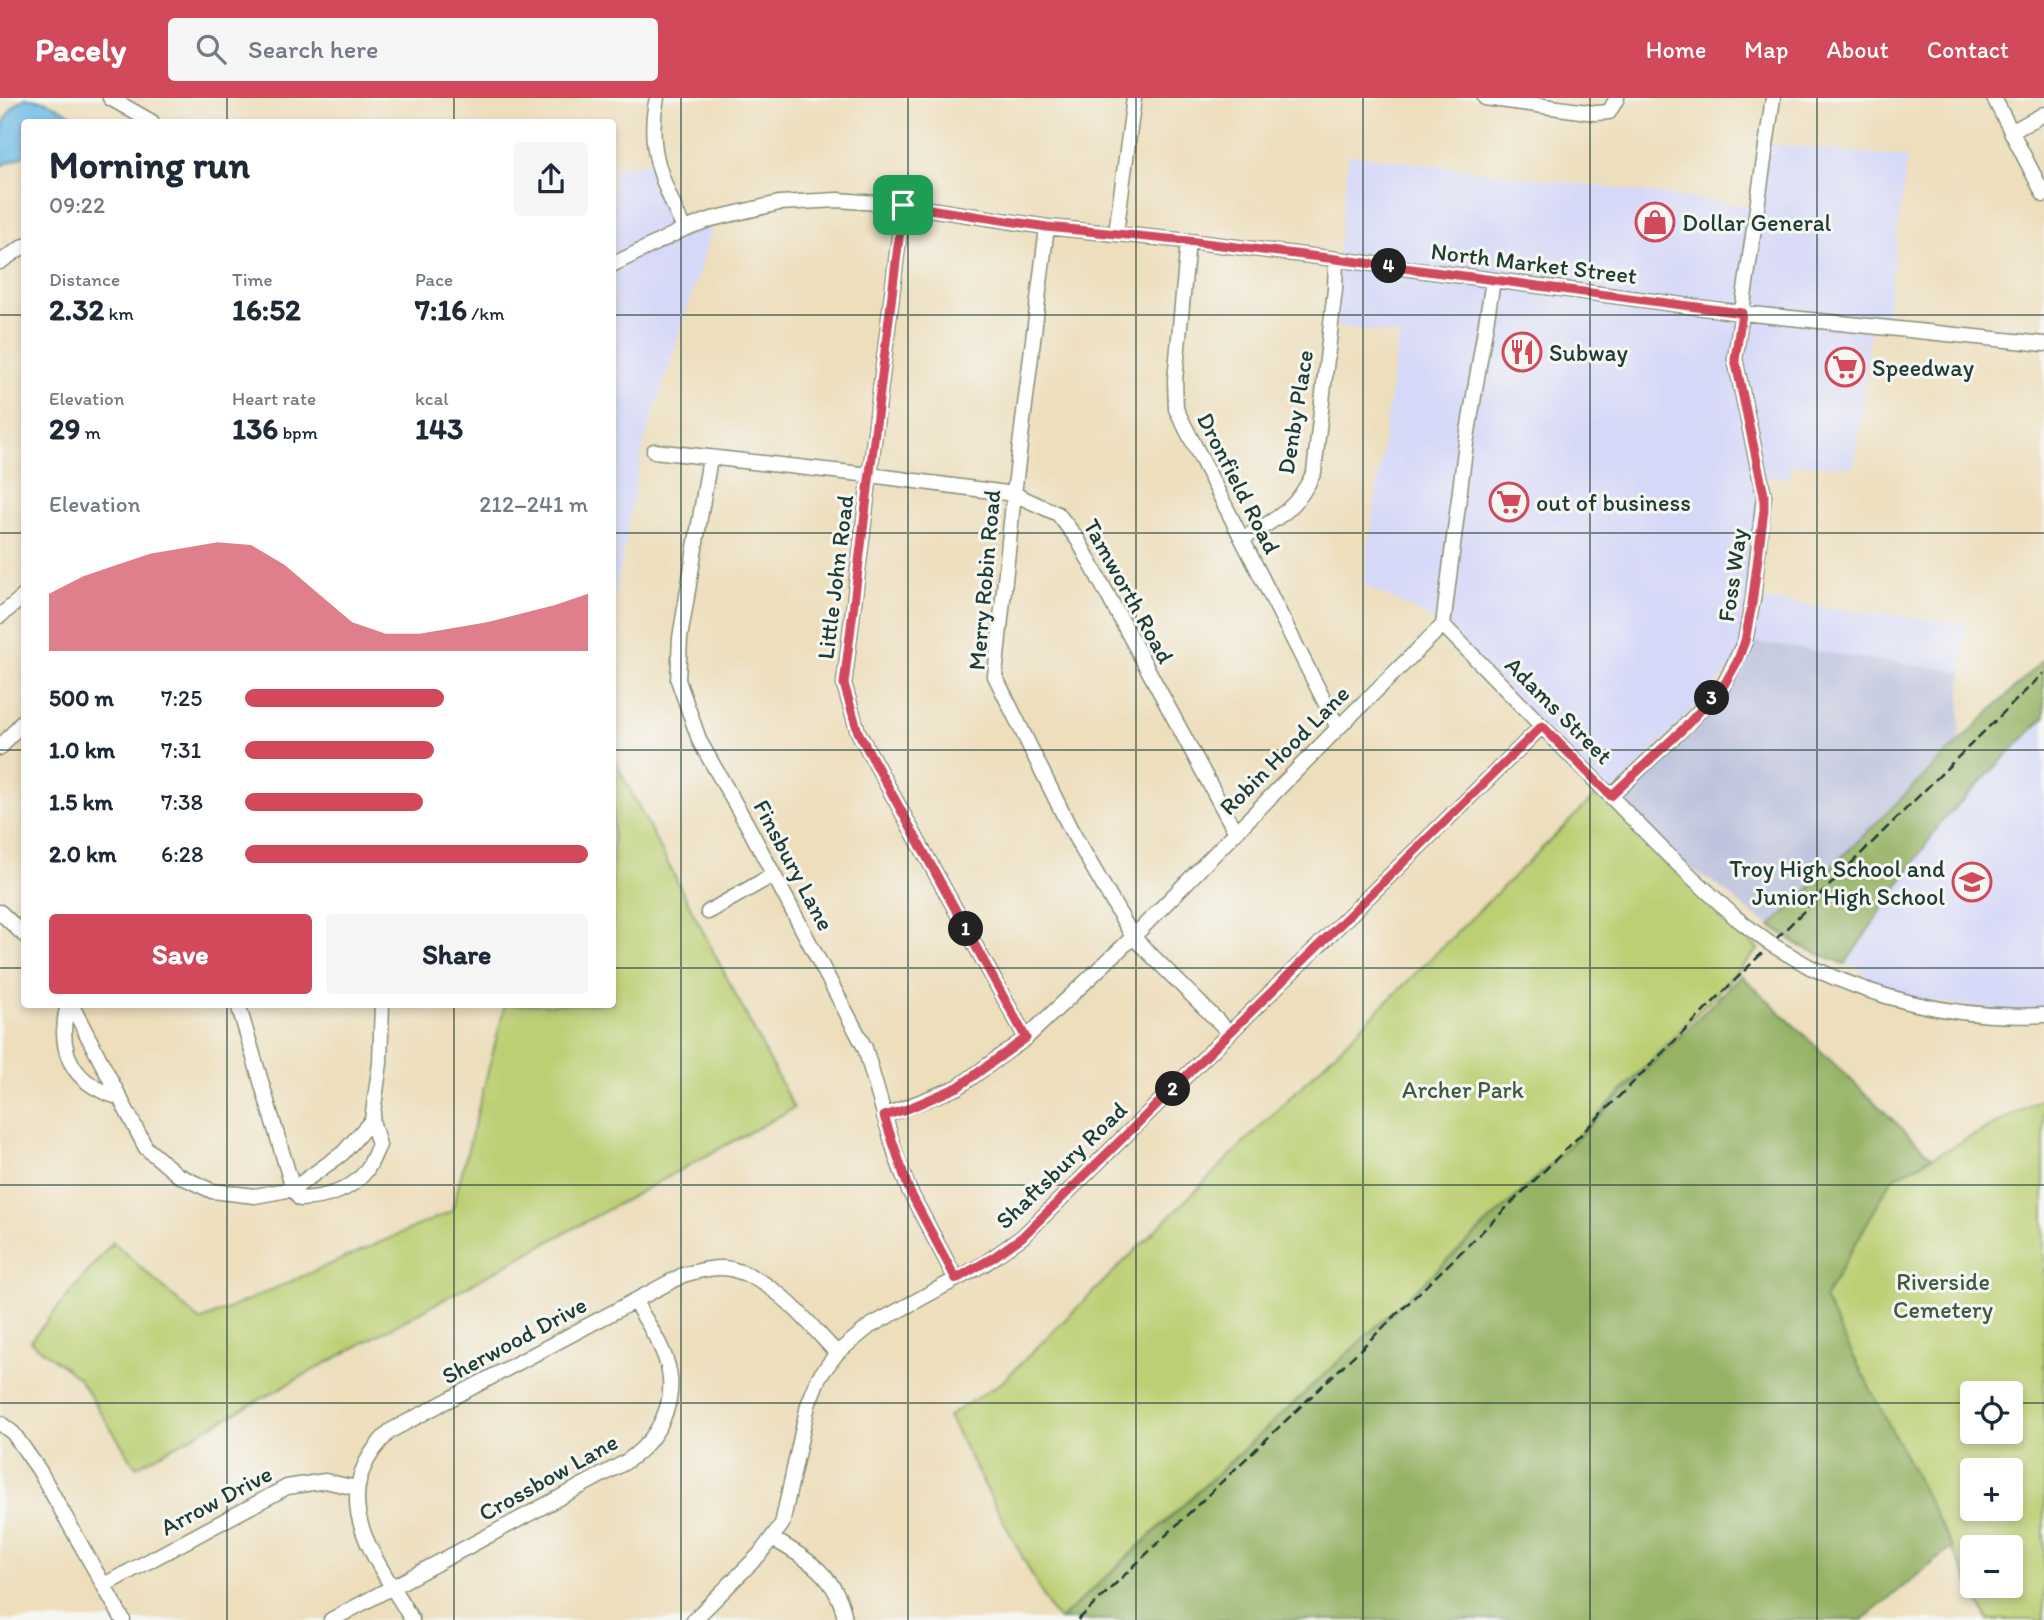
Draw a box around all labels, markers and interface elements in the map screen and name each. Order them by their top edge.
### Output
search box [168,18,658,81]
text: Pacely [35,30,126,69]
icon: search [192,30,230,68]
text: Search here [248,33,378,65]
text: Home [1646,35,1706,64]
text: Map [1744,35,1788,64]
text: About [1826,35,1889,64]
text: Contact [1927,35,2009,64]
text: Morning run [49,142,250,188]
button: share [514,142,588,216]
pin [873,175,933,235]
icon: arrive [884,186,922,224]
text: 09:22 [49,191,105,219]
shop icon: Dollar General [1634,201,1676,243]
place label: Dollar General [1682,208,1831,237]
street label: North Market Street [1429,236,1639,290]
pin: 4 [1372,248,1406,284]
text: 4 [1383,254,1394,277]
text: Distance [49,268,120,291]
text: Time [232,268,273,291]
text: Pace [415,268,453,291]
text: 2.32 [49,291,104,328]
text: 16:52 [232,291,301,328]
text: 7:16 [415,291,467,328]
text: km [104,302,134,325]
text: /km [467,302,504,325]
restaurant icon: Subway [1501,331,1543,373]
place label: Subway [1549,338,1628,367]
supermarket icon: Speedway [1824,346,1866,388]
street label: Denby Place [1271,348,1319,476]
place label: Speedway [1872,353,1974,382]
text: Elevation [49,387,125,410]
text: Heart rate [232,387,316,410]
text: kcal [415,387,449,410]
street label: Dronfield Road [1191,408,1287,559]
text: 29 [49,410,80,447]
text: 136 [232,410,278,447]
text: 143 [415,410,463,447]
text: m [80,421,101,444]
text: bpm [278,421,318,444]
supermarket icon: out of business [1488,481,1530,523]
street label: Merry Robin Road [962,488,1006,672]
place label: out of business [1536,488,1691,517]
text: Elevation [49,490,140,518]
text: 212–241 m [479,490,588,518]
street label: Little John Road [811,493,859,661]
street label: Tamworth Road [1077,514,1181,668]
street label: Foss Way [1711,526,1753,624]
street label: Adams Street [1499,650,1619,770]
street label: Robin Hood Lane [1213,679,1355,821]
pin: 3 [1694,680,1730,716]
text: 500 m [49,684,114,712]
text: 7:25 [161,684,202,712]
text: 3 [1706,686,1717,709]
text: 1.0 km [49,736,115,764]
text: 7:31 [161,736,201,764]
text: 1.5 km [49,788,113,816]
text: 7:38 [161,788,203,816]
street label: Finsbury Lane [747,795,841,935]
text: 2.0 km [49,840,117,868]
text: 6:28 [161,840,204,868]
place label: Troy High School and Junior High School [1729,854,1945,911]
school or university icon: Troy High School and Junior High School [1951,861,1993,903]
pin: 1 [948,912,984,946]
button: Save [49,914,312,994]
button: Share [326,914,588,994]
text: 1 [961,917,970,940]
pin: 2 [1156,1072,1190,1107]
park label: Archer Park [1402,1075,1525,1104]
text: 2 [1168,1077,1178,1100]
street label: Shaftsbury Road [989,1095,1133,1235]
park label: Riverside Cemetery [1893,1267,1993,1324]
street label: Sherwood Drive [437,1290,591,1390]
map controls [1960,1381,2023,1598]
button: locate [1960,1381,2023,1444]
street label: Crossbow Lane [473,1427,623,1527]
button: + [1960,1458,2023,1521]
street label: Arrow Drive [155,1459,277,1541]
button: − [1960,1535,2023,1598]

